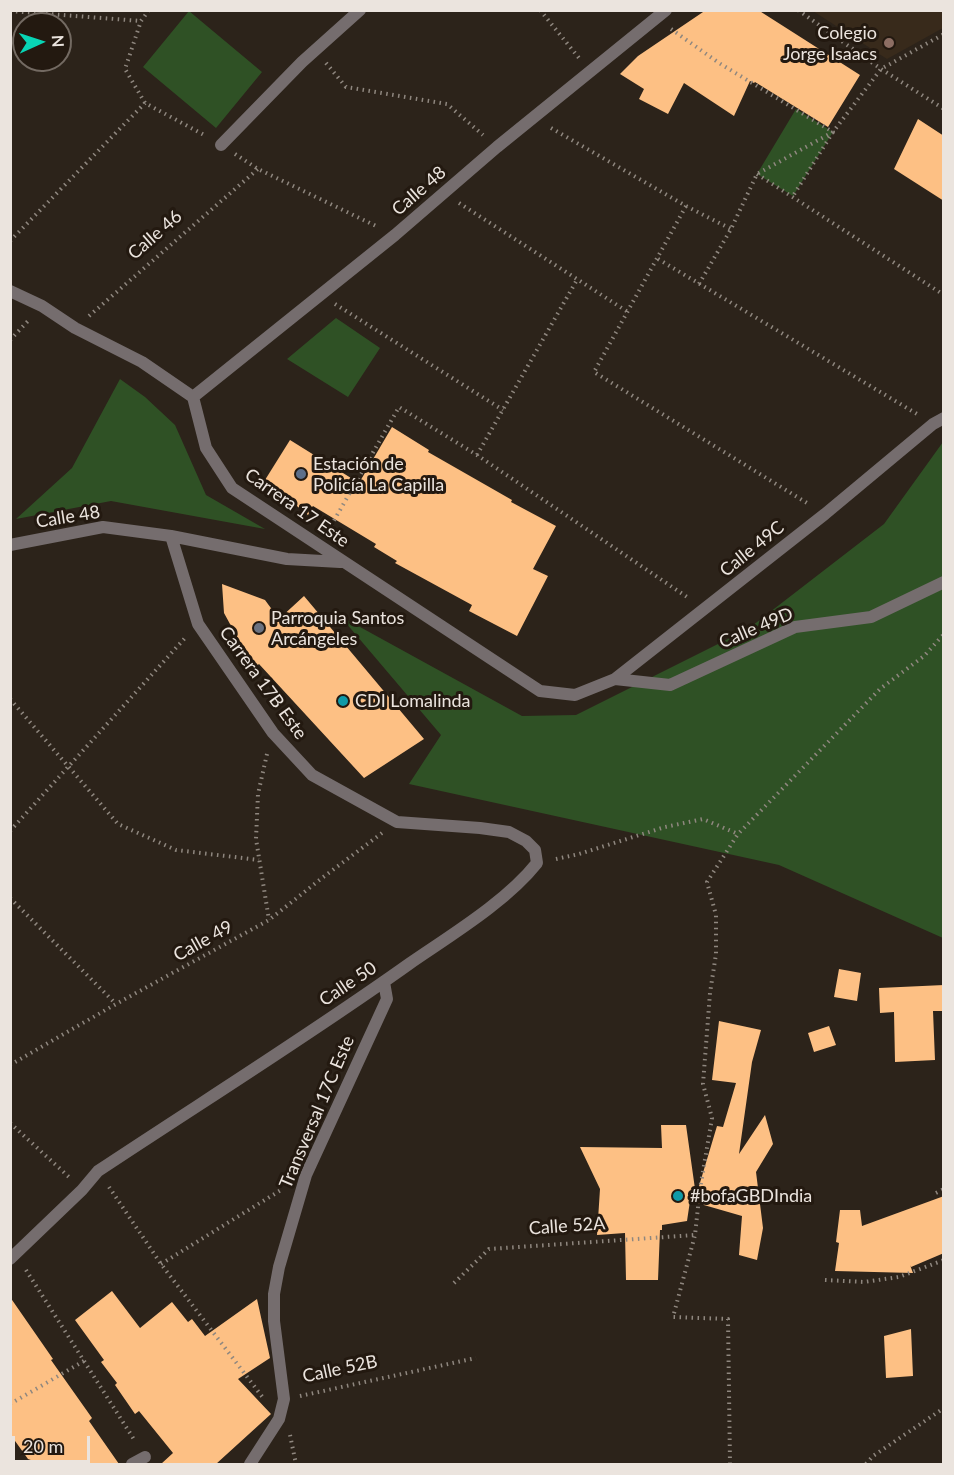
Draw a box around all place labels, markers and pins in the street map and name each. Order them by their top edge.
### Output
place label: Colegio Jorge Isaacs [783,22,877,64]
marker: Colegio Jorge Isaacs [882,36,896,50]
place label: Estación de Policía La Capilla [313,453,444,496]
marker: Estación de Policía La Capilla [294,467,308,481]
place label: Parroquia Santos Arcángeles [271,607,404,650]
marker: Parroquia Santos Arcángeles [252,621,266,635]
place label: CDI Lomalinda [355,690,471,712]
marker: CDI Lomalinda [336,694,350,708]
place label: #bofaGBDIndia [690,1185,812,1207]
marker: #bofaGBDIndia [671,1189,685,1203]

